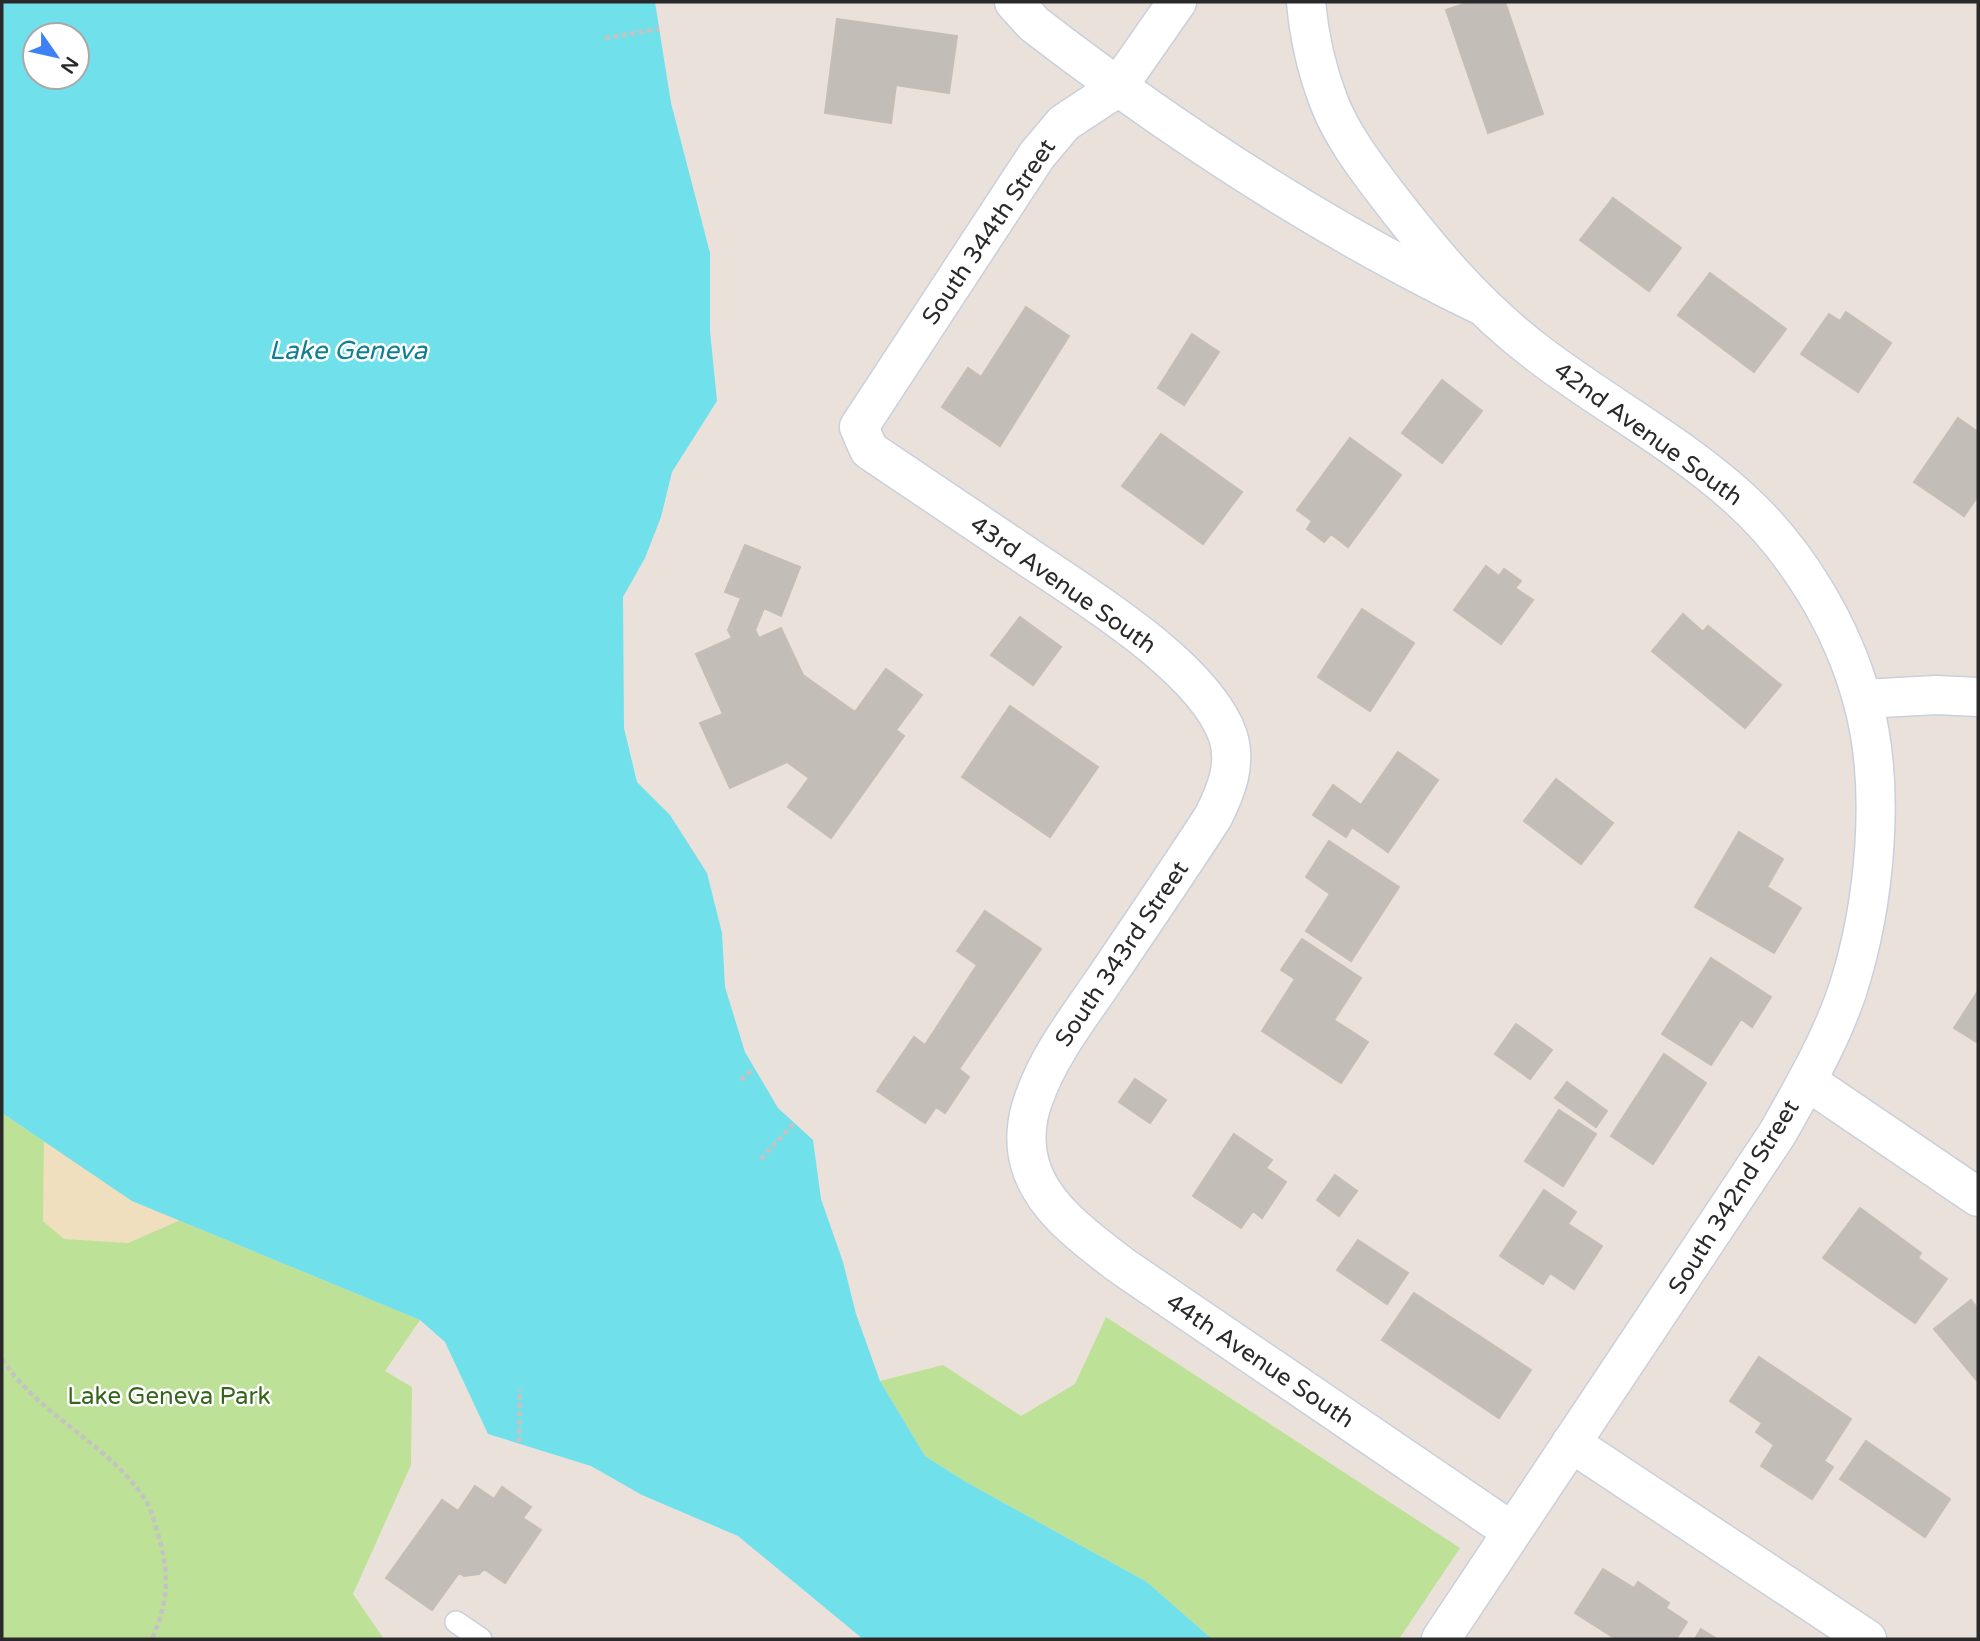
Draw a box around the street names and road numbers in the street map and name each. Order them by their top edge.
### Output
street label: South 344th Street [916,134,1062,330]
street label: 42nd Avenue South [1548,356,1748,512]
street label: 43rd Avenue South [964,510,1162,660]
street label: South 343rd Street [1049,856,1195,1052]
street label: South 342nd Street [1662,1094,1806,1300]
street label: 44th Avenue South [1161,1287,1359,1435]

